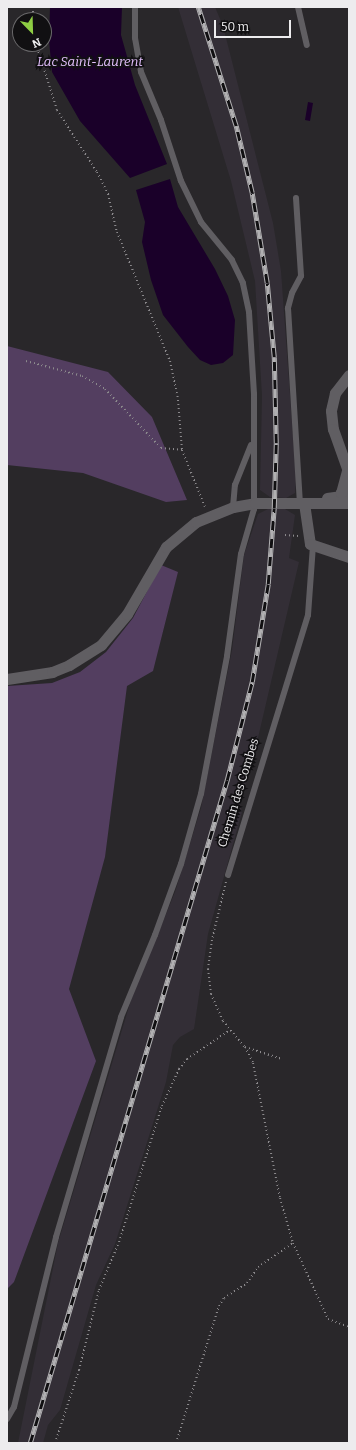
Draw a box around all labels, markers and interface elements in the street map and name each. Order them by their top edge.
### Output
north arrow [12,12,52,52]
scale bar [216,12,293,38]
text: 50 m [221,20,249,34]
text: N [30,35,43,50]
water label: Lac Saint-Laurent [37,54,143,70]
street label: Chemin des Combes [216,737,262,849]

